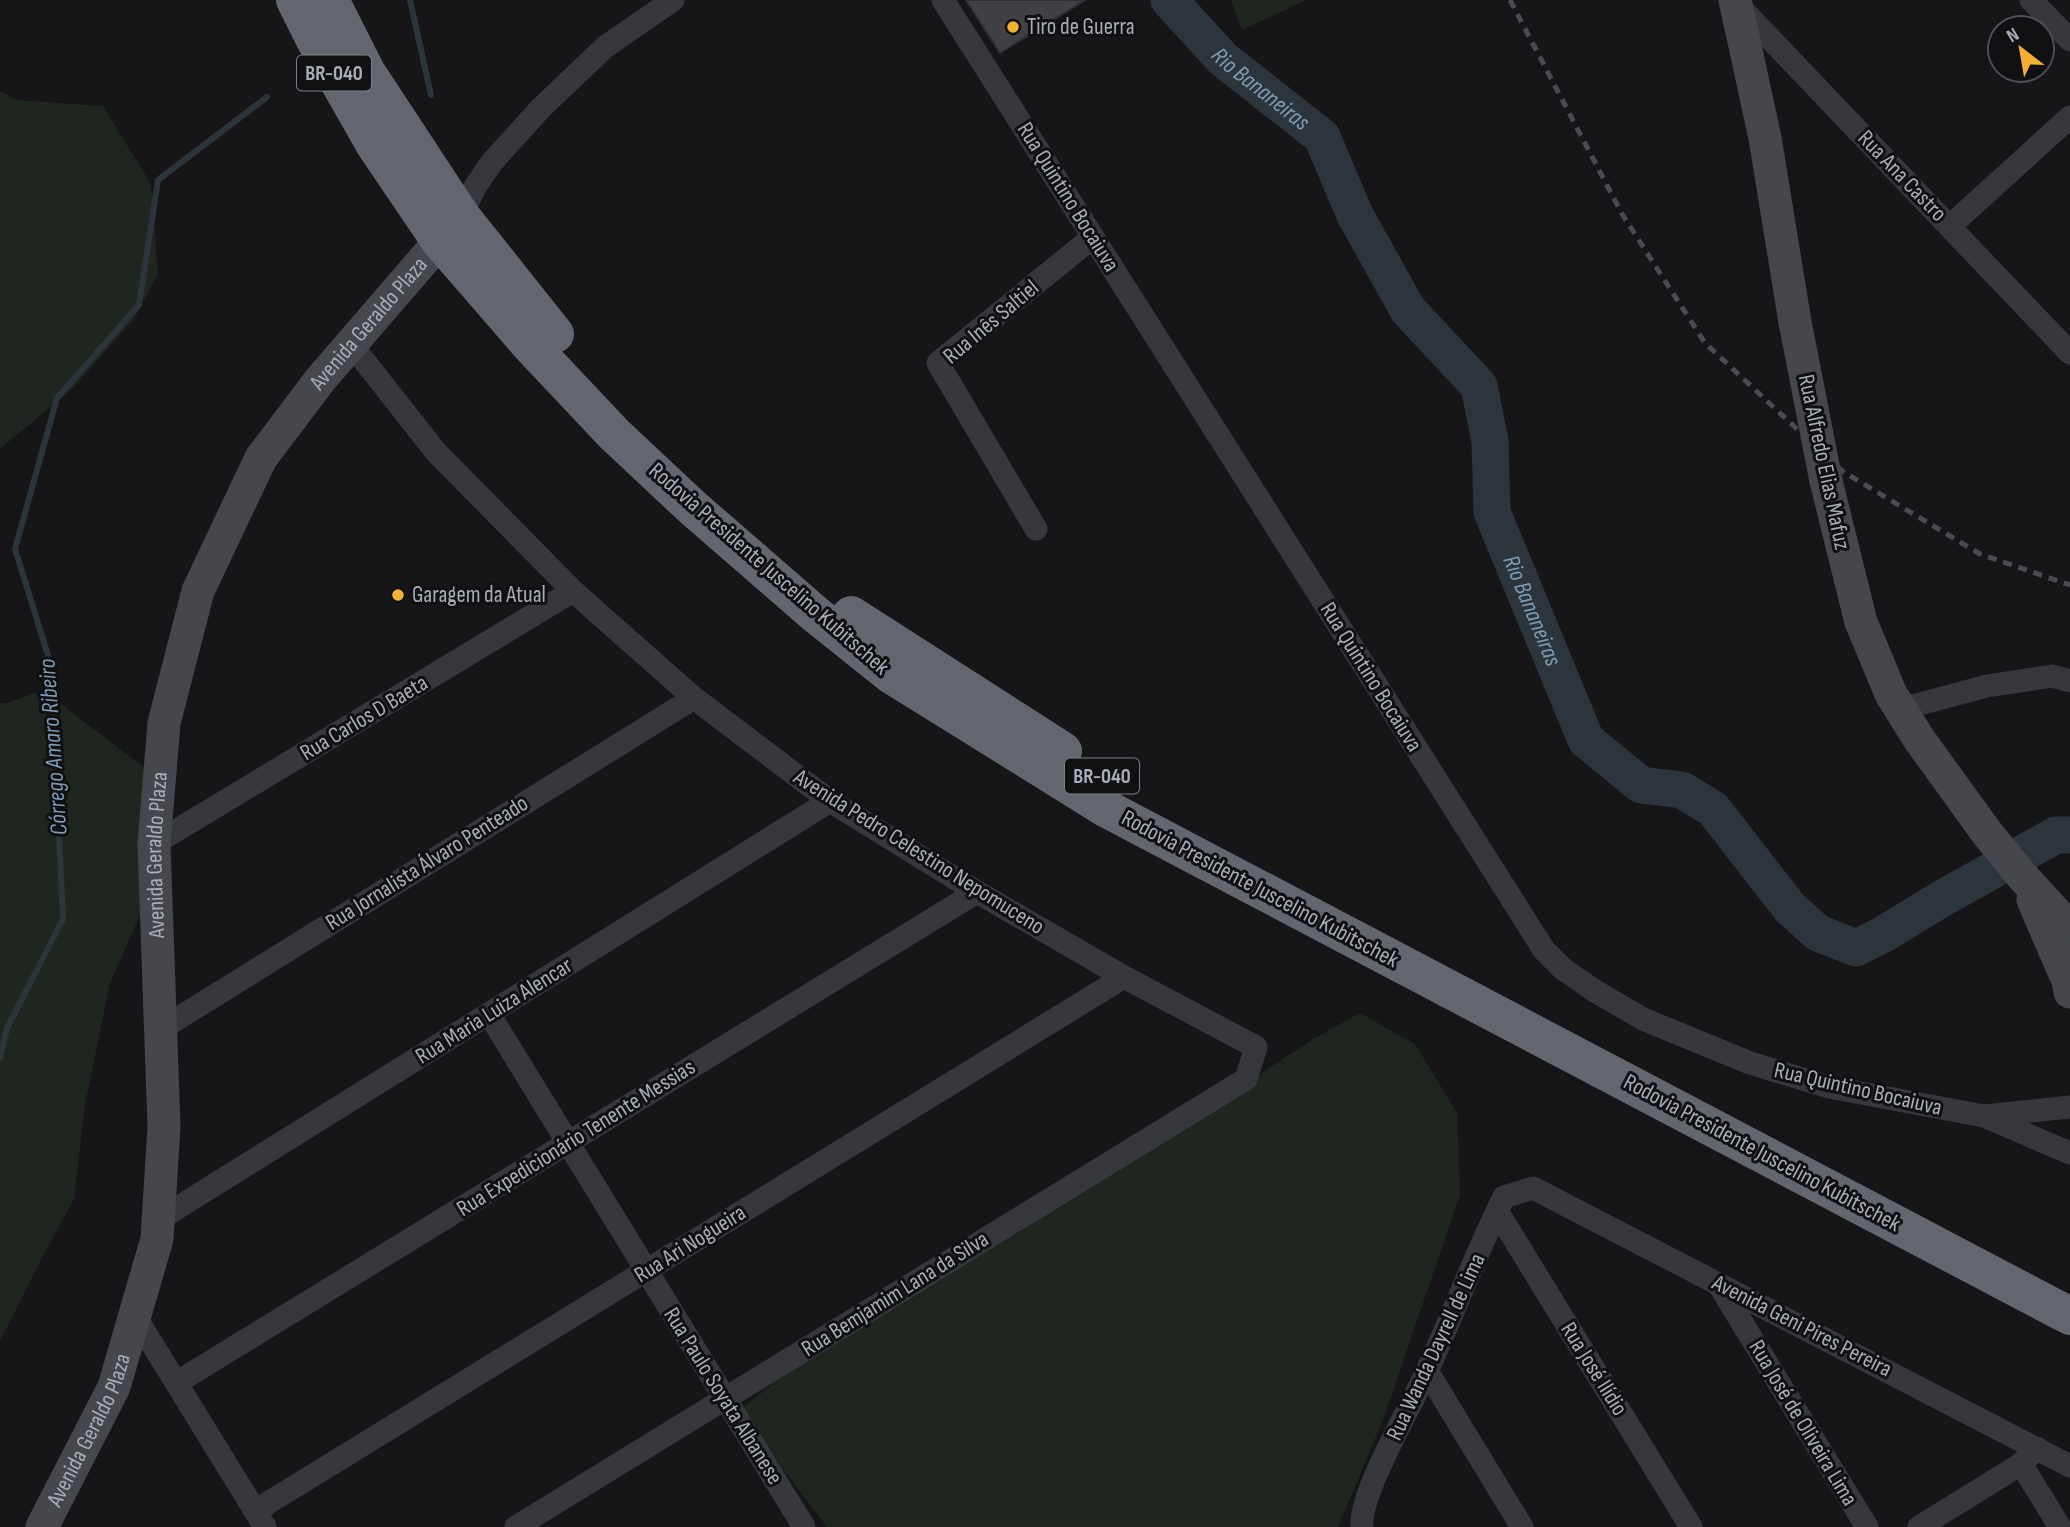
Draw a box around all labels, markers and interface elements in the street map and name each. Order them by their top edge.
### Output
place label: Tiro de Guerra [1027,13,1135,41]
north arrow [1986,14,2056,84]
marker: Tiro de Guerra [1005,19,1021,35]
text: N [2003,23,2023,48]
water label: Rio Bananeiras [1205,41,1316,137]
road number: BR-040 [297,56,371,90]
street label: Rua Quintino Bocaiuva [1011,117,1125,277]
street label: Rua Ana Castro [1852,125,1952,227]
street label: Avenida Geraldo Plaza [303,251,434,396]
street label: Rua Inês Saltiel [937,274,1045,370]
street label: Rua Alfredo Elias Mafuz [1792,372,1856,552]
street label: Rodovia Presidente Juscelino Kubitschek [643,457,895,681]
water label: Rio Bananeiras [1497,551,1568,671]
place label: Garagem da Atual [412,581,546,609]
marker: Garagem da Atual [390,587,406,603]
street label: Rua Quintino Bocaiuva [1314,597,1428,757]
water label: Córrego Amaro Ribeiro [32,658,74,836]
street label: Rua Carlos D Baeta [295,669,433,767]
road number: BR-040 [1065,758,1139,794]
street label: Avenida Pedro Celestino Nepomuceno [788,763,1049,941]
street label: Avenida Geraldo Plaza [140,771,174,940]
street label: Rua Jornalista Álvaro Penteado [321,789,533,937]
street label: Rodovia Presidente Juscelino Kubitschek [1117,804,1403,974]
street label: Rua Maria Luiza Alencar [410,951,578,1070]
street label: Rua Expedicionário Tenente Messias [452,1053,700,1223]
street label: Rua Quintino Bocaiuva [1771,1056,1945,1122]
street label: Rodovia Presidente Juscelino Kubitschek [1619,1068,1905,1238]
street label: Rua Ari Nogueira [629,1199,751,1289]
street label: Rua Bemjamim Lana da Silva [796,1225,994,1363]
street label: Rua Wanda Dayrell de Lima [1380,1249,1492,1445]
street label: Avenida Geni Pires Pereira [1707,1268,1896,1383]
street label: Rua Paulo Soyata Albanese [657,1302,789,1490]
street label: Rua José Ilídio [1554,1317,1634,1421]
street label: Rua José de Oliveira Lima [1742,1335,1864,1511]
street label: Avenida Geraldo Plaza [40,1350,137,1512]

